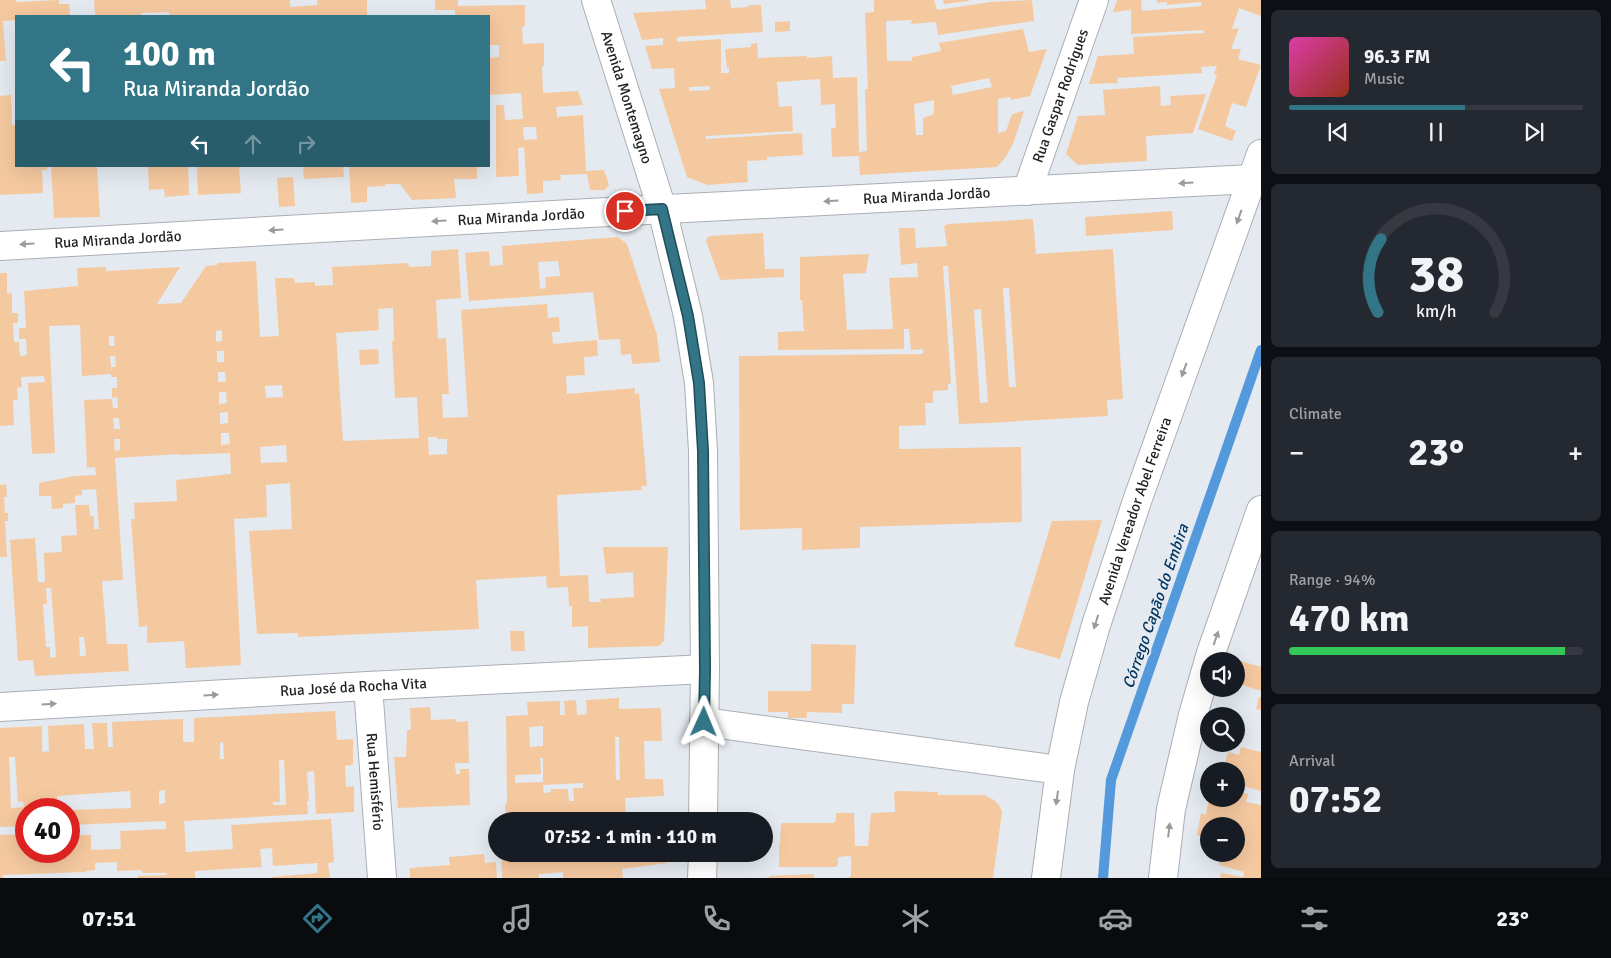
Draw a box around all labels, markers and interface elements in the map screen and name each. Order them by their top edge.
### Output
street label: Rua Gaspar Rodrigues [1029,26,1092,165]
street label: Avenida Montemagno [597,29,656,166]
text: 100 m [123,32,216,75]
icon: left [40,35,105,100]
text: 96.3 FM [1364,45,1430,69]
text: Music [1364,69,1405,89]
text: Rua Miranda Jordão [123,75,310,102]
icon: previous [1324,118,1352,146]
icon: pause [1422,118,1450,146]
icon: next [1520,118,1548,146]
icon: left [186,130,214,158]
icon: ahead [239,130,267,158]
icon: right [292,130,320,158]
one-way arrow [1178,179,1194,187]
street label: Rua Miranda Jordão [863,183,991,208]
pin [604,190,646,232]
icon: arrive [611,197,639,225]
one-way arrow [823,197,839,205]
street label: Rua Miranda Jordão [457,204,585,229]
one-way arrow [1235,209,1242,224]
one-way arrow [430,217,446,225]
street label: Rua Miranda Jordão [54,227,182,252]
one-way arrow [268,227,284,235]
one-way arrow [19,241,35,249]
text: 38 [1408,242,1464,306]
text: km/h [1416,300,1456,322]
one-way arrow [1180,362,1187,377]
text: Climate [1289,404,1342,424]
street label: Avenida Vereador Abel Ferreira [1094,415,1175,607]
text: 23° [1408,429,1464,476]
text: − [1289,436,1304,470]
text: + [1568,436,1583,470]
water label: Córrego Capão do Embira [1118,521,1194,691]
text: Range · 94% [1289,570,1375,590]
text: 470 km [1289,595,1410,642]
one-way arrow [1092,615,1100,630]
one-way arrow [1212,630,1220,645]
map controls [1200,652,1245,862]
button: sound [1200,652,1245,697]
street label: Rua José da Rocha Vita [280,674,427,700]
one-way arrow [203,690,219,698]
position arrow [677,695,729,747]
one-way arrow [41,700,57,708]
button: search [1200,707,1245,752]
street label: Rua Hemisfério [362,732,388,832]
text: Arrival [1289,751,1335,771]
button: + [1200,762,1245,807]
text: 07:52 [1289,776,1382,823]
one-way arrow [1052,790,1060,806]
speed limit sign: 40 [15,798,80,863]
button: − [1200,817,1245,862]
one-way arrow [1165,821,1173,837]
text: 07:52 · 1 min · 110 m [544,825,717,849]
icon: directions [300,901,335,936]
icon: music [500,901,535,936]
icon: phone [699,901,734,936]
icon: climate [898,901,933,936]
icon: car [1098,901,1133,936]
icon: filters [1297,901,1332,936]
text: 07:51 [82,905,136,932]
text: 23° [1496,905,1529,932]

